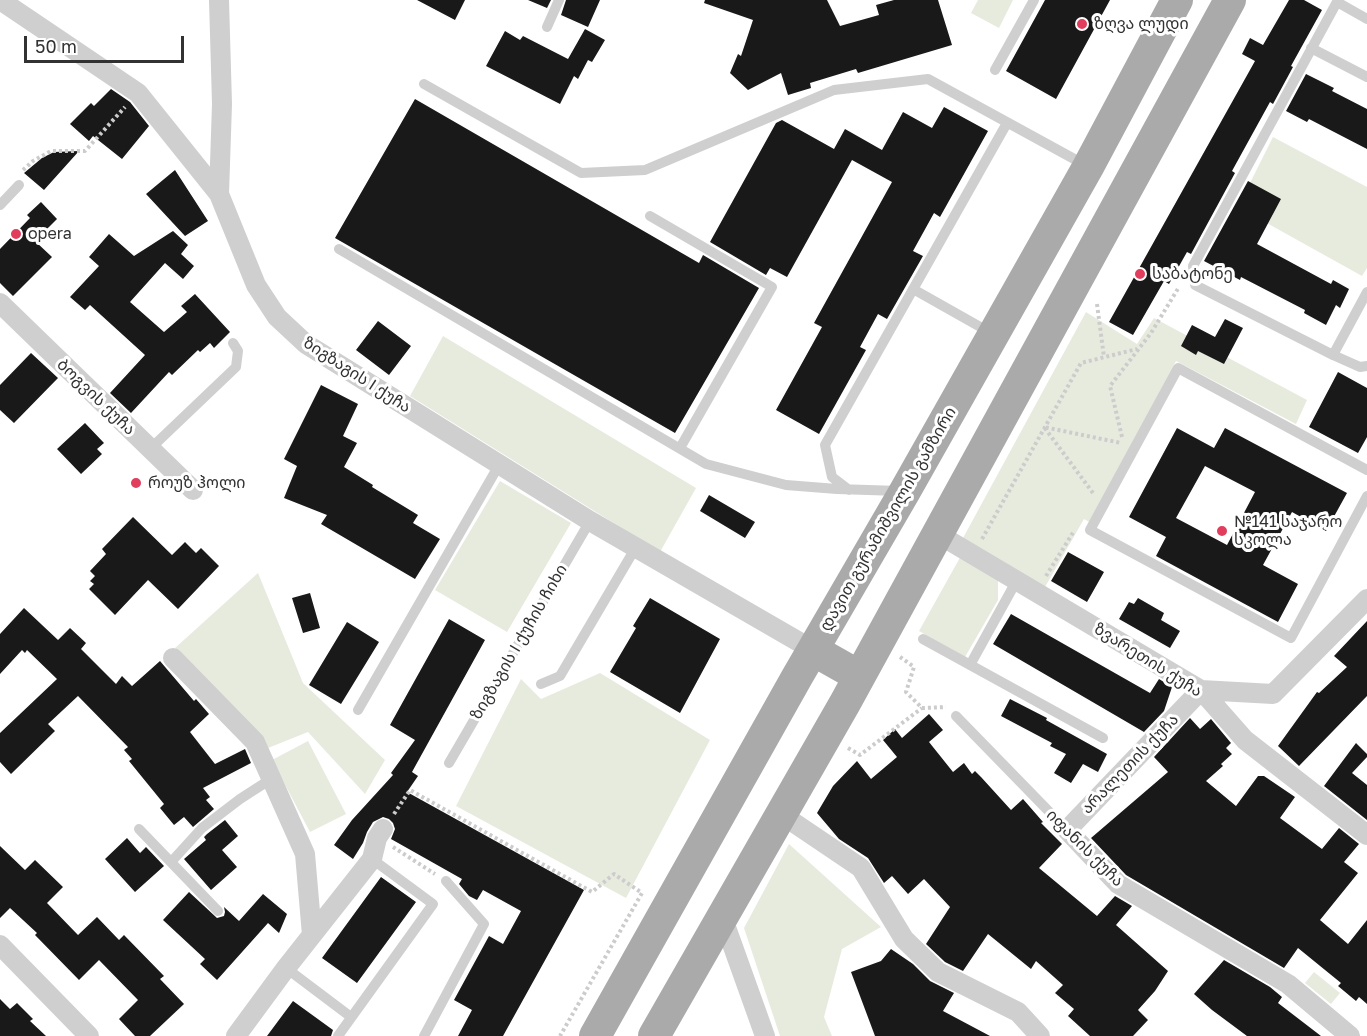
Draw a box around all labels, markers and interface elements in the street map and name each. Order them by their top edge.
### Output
place label: ზღვა ლუდი [1094,14,1189,34]
marker: ზღვა ლუდი [1075,17,1089,31]
scale bar [27,24,188,62]
text: 50 m [35,35,77,57]
place label: opera [28,224,72,244]
marker: opera [9,227,23,241]
place label: საბატონე [1152,264,1233,284]
marker: საბატონე [1133,267,1147,281]
street label: ზიგზაგის I ქუჩა [300,333,414,417]
street label: ბოგვის ქუჩა [53,355,139,439]
street label: დავით გურამიშვილის გამზირი [816,404,960,634]
place label: როუზ ჰოლი [148,473,245,493]
marker: როუზ ჰოლი [129,476,143,490]
place label: №141 საჯარო სკოლა [1234,512,1342,550]
marker: №141 საჯარო სკოლა [1215,524,1229,538]
street label: ზიგზაგის I ქუჩის ჩიხი [467,561,571,723]
street label: ზვარეთის ქუჩა [1090,619,1206,701]
street label: არალეთის ქუჩა [1077,710,1183,818]
street label: იფანის ქუჩა [1042,805,1128,891]

